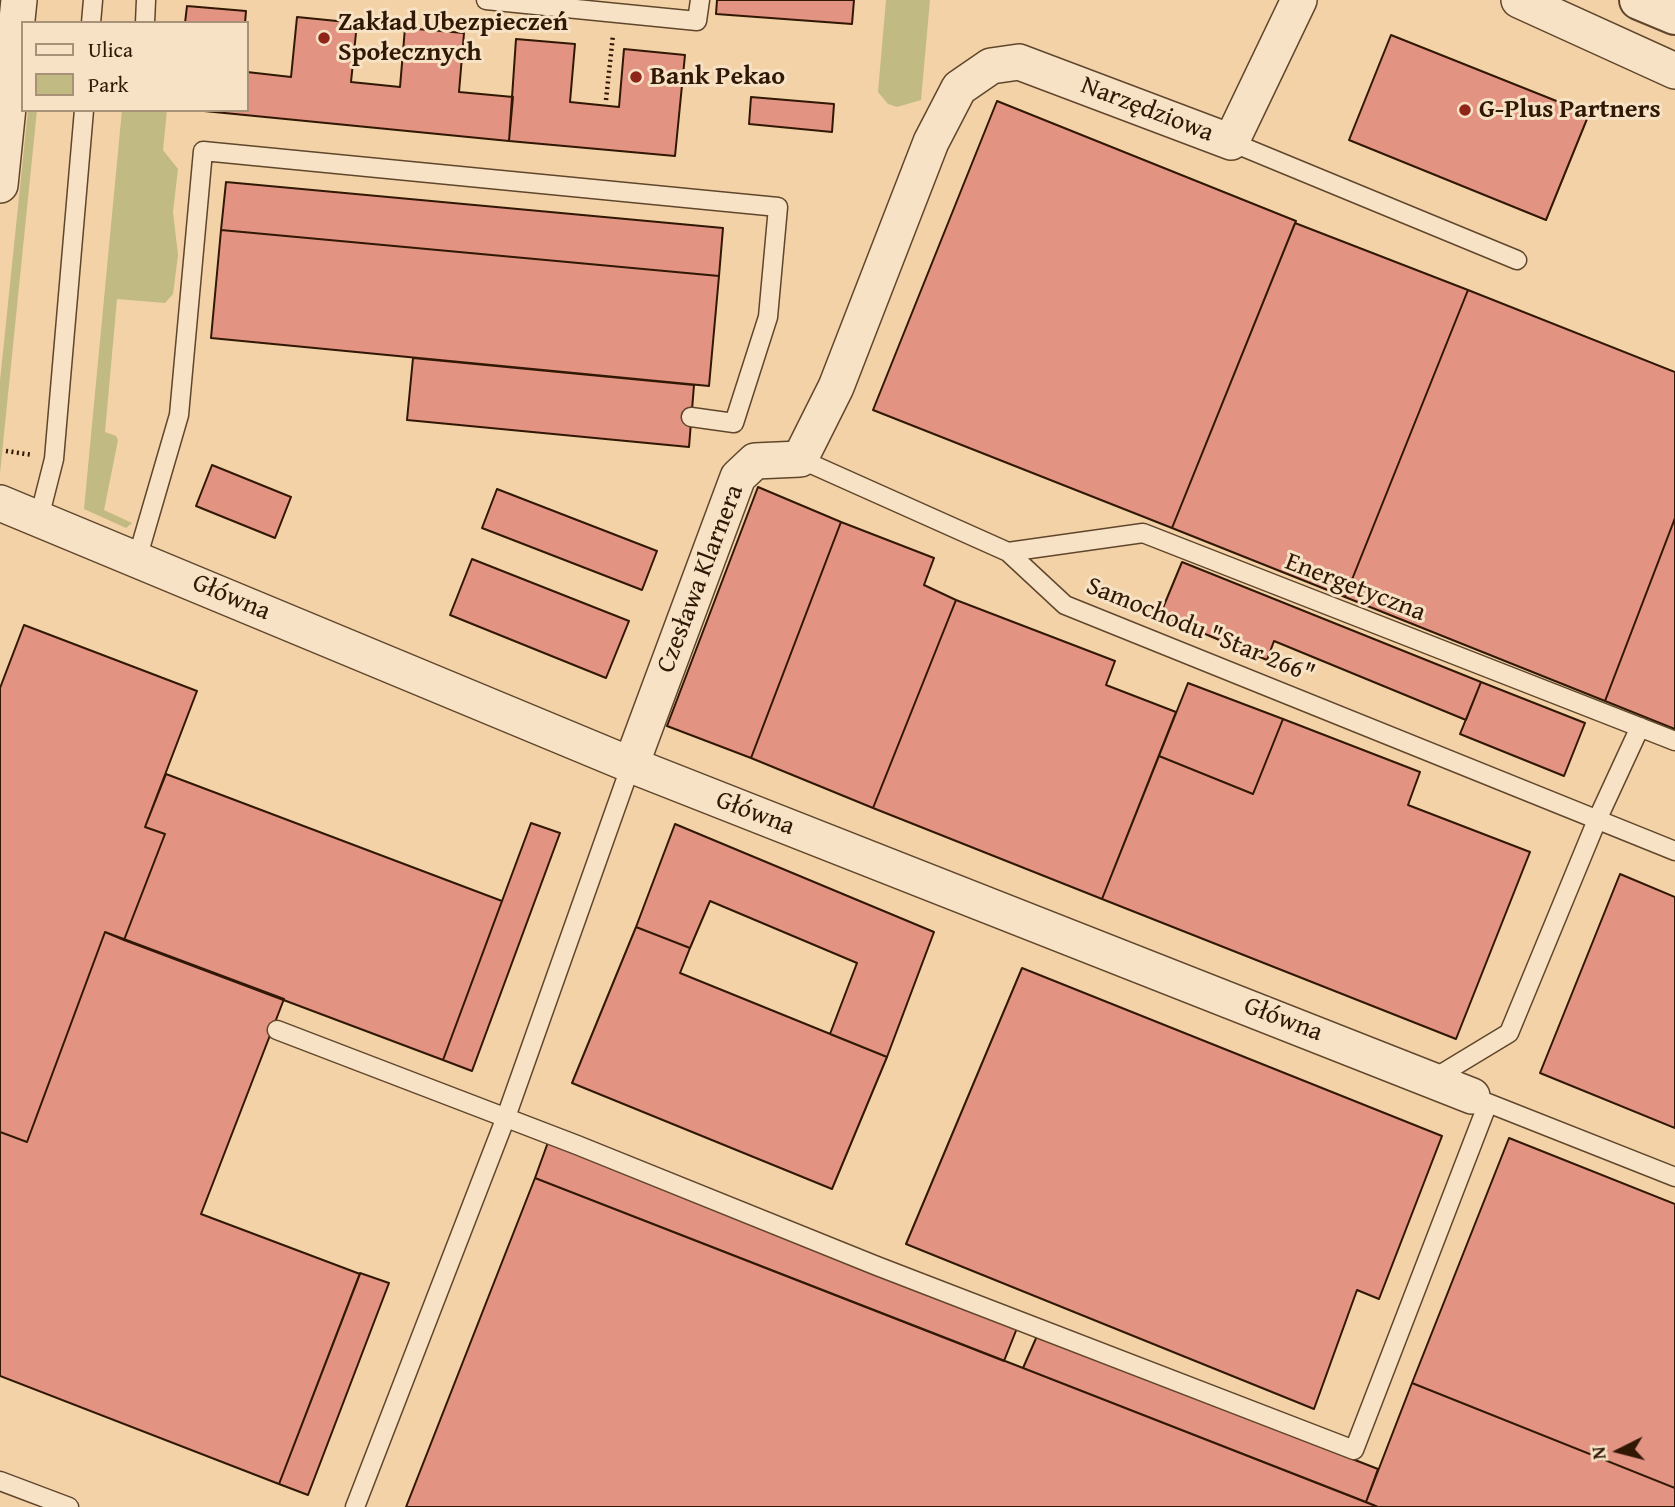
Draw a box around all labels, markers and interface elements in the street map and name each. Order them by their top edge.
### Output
place label: Zakład Ubezpieczeń Społecznych [338,7,568,68]
legend [21,21,248,112]
marker: Zakład Ubezpieczeń Społecznych [316,30,332,46]
text: Ulica [88,34,133,65]
place label: Bank Pekao [650,61,785,93]
text: Park [88,69,129,100]
marker: Bank Pekao [628,69,644,85]
street label: Narzędziowa [1076,70,1218,150]
place label: G-Plus Partners [1479,94,1661,126]
marker: G-Plus Partners [1457,102,1473,118]
street label: Czesława Klarnera [651,481,751,677]
street label: Energetyczna [1280,547,1430,629]
street label: Główna [187,568,275,628]
street label: Samochodu "Star 266" [1081,571,1319,691]
street label: Główna [711,785,799,843]
street label: Główna [1239,991,1327,1049]
north arrow [1584,1416,1654,1486]
text: N [1584,1445,1613,1461]

